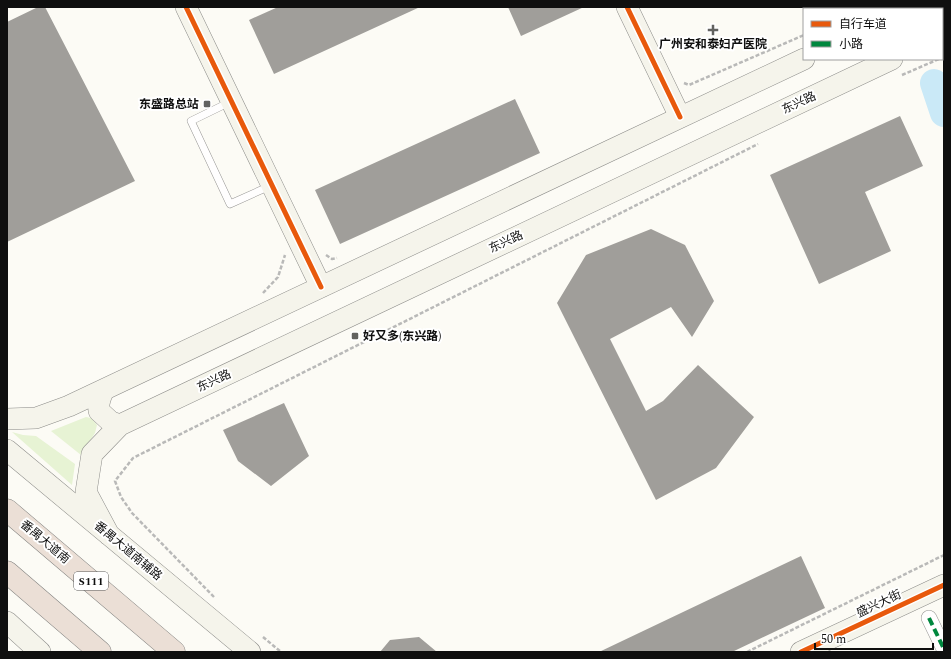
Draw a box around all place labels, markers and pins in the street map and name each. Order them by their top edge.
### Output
marker: 广州安和泰妇产医院 [707,24,719,36]
place label: 广州安和泰妇产医院 [659,35,767,54]
place label: 东盛路总站 [139,95,199,114]
marker: 东盛路总站 [202,99,212,109]
place label: 好又多(东兴路) [363,327,441,346]
marker: 好又多(东兴路) [350,331,360,341]

